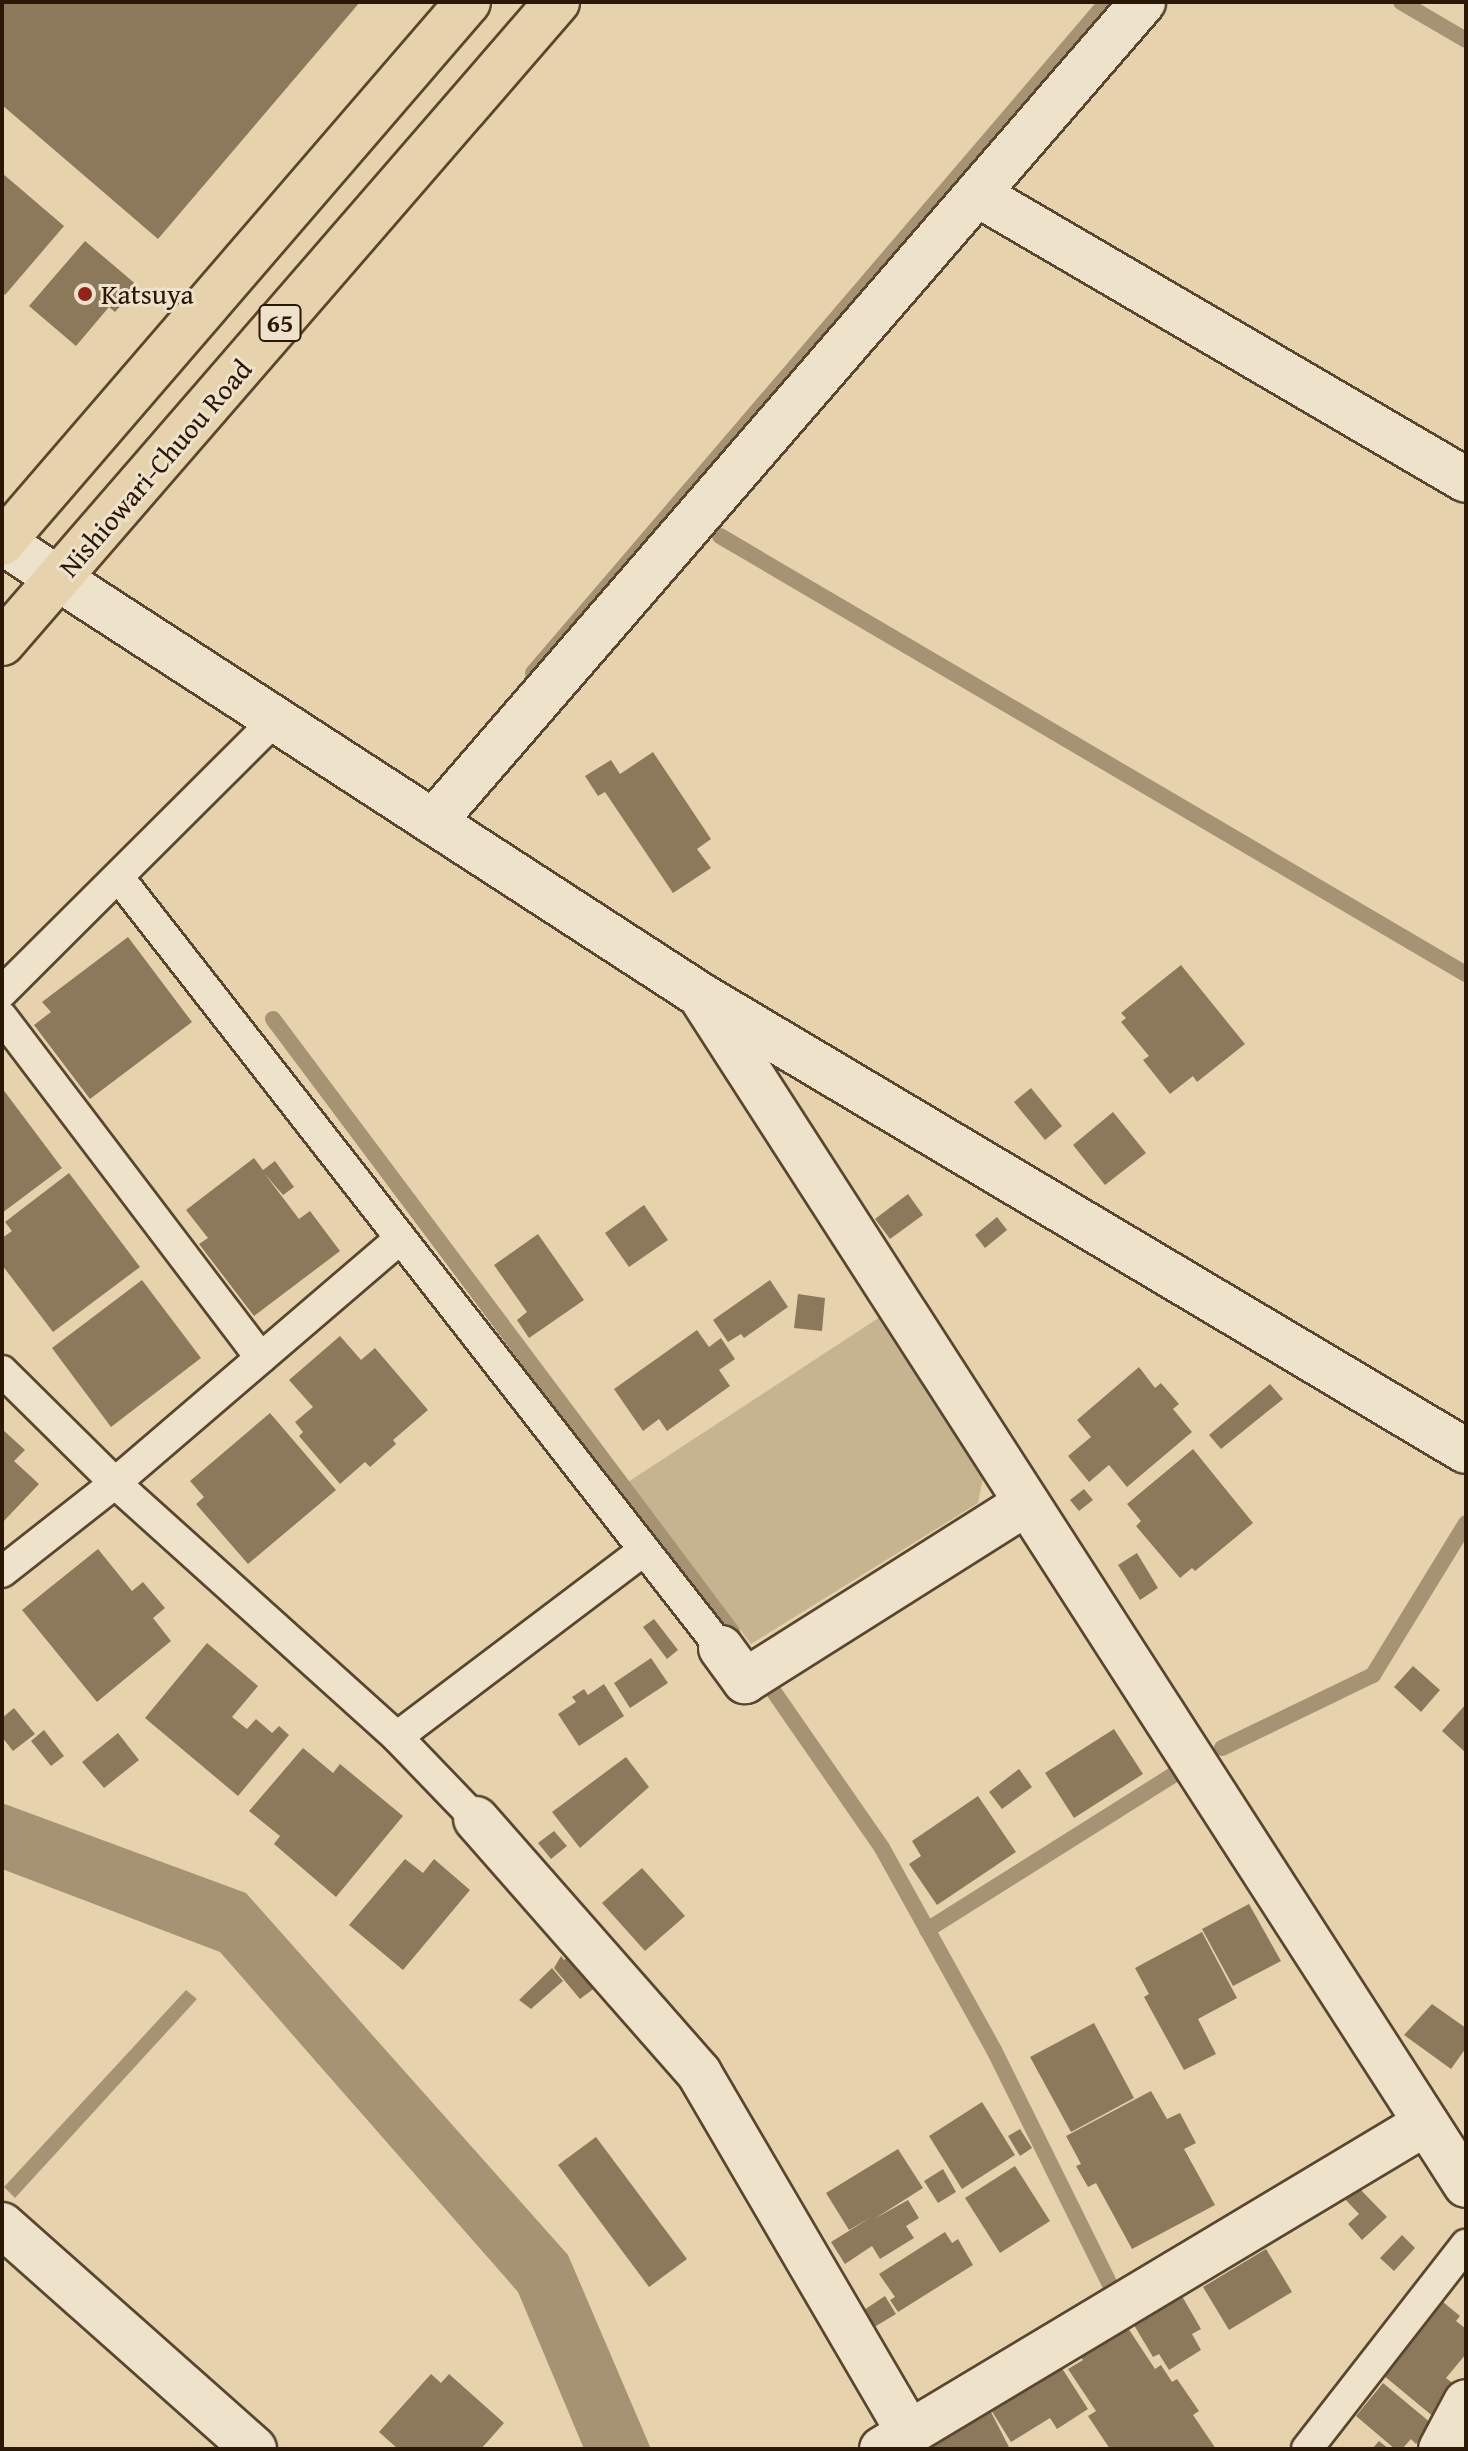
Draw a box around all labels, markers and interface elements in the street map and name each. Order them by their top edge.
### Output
place label: Katsuya [101,277,194,311]
marker: Katsuya [76,285,94,303]
road number: 65 [258,301,302,345]
street label: Nishiowari-Chuou Road [52,353,258,583]

